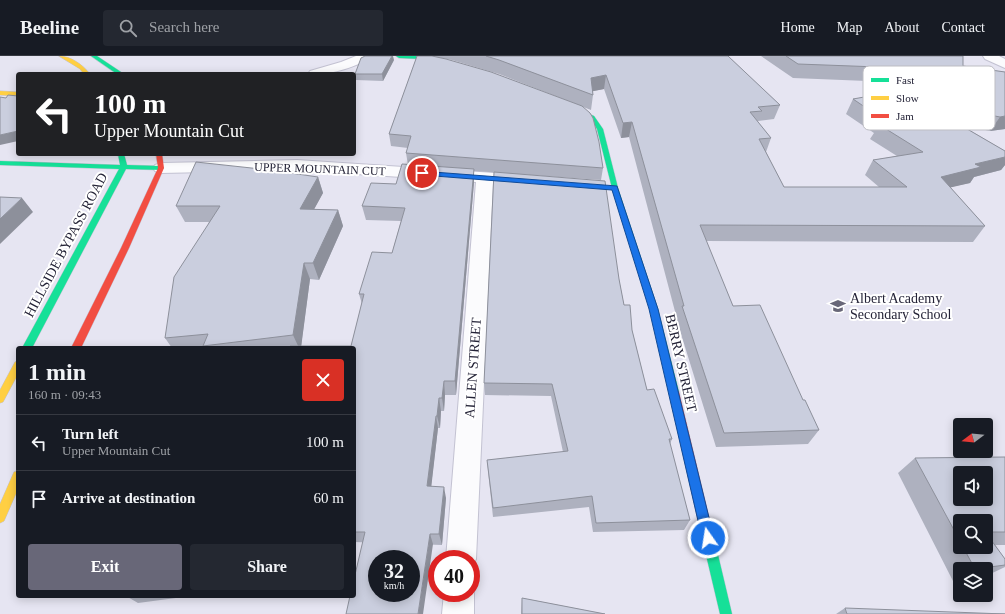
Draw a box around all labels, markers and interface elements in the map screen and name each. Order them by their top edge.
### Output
search box [103,10,383,46]
text: Beeline [20,17,79,38]
icon: search [117,17,139,39]
text: Search here [149,19,219,35]
text: Home [781,20,815,35]
text: Map [837,20,862,35]
text: About [884,20,919,35]
text: Contact [941,20,985,35]
legend [863,66,995,130]
text: Fast [896,74,914,86]
icon: left [28,88,80,140]
text: 100 m [94,88,166,119]
text: Slow [896,92,919,104]
text: Jam [896,110,914,122]
text: Upper Mountain Cut [94,121,244,141]
pin [405,156,439,190]
street label: UPPER MOUNTAIN CUT [254,160,387,178]
icon: arrive [411,162,433,184]
street label: HILLSIDE BYPASS ROAD [22,170,110,320]
place label: Albert Academy Secondary School [850,291,952,322]
school or university icon: Albert Academy Secondary School [829,297,847,315]
street label: BERRY STREET [662,312,700,414]
street label: ALLEN STREET [462,317,484,419]
text: 1 min [28,359,86,385]
button: close [302,359,344,401]
text: 160 m · 09:43 [28,387,101,402]
north arrow [953,418,993,458]
map controls [953,418,993,602]
text: Turn left [62,426,119,442]
icon: left [28,432,50,454]
text: 100 m [306,434,344,450]
text: Upper Mountain Cut [62,443,170,458]
button: sound [953,466,993,506]
icon: arrive [28,488,50,510]
text: Arrive at destination [62,490,195,506]
text: 60 m [314,490,344,506]
button: search [953,514,993,554]
position arrow [687,517,729,559]
button: Exit [28,544,182,590]
button: Share [190,544,344,590]
speed limit sign: 40 [428,550,480,602]
text: 32 [384,560,404,582]
button: layers [953,562,993,602]
text: km/h [384,580,404,591]

